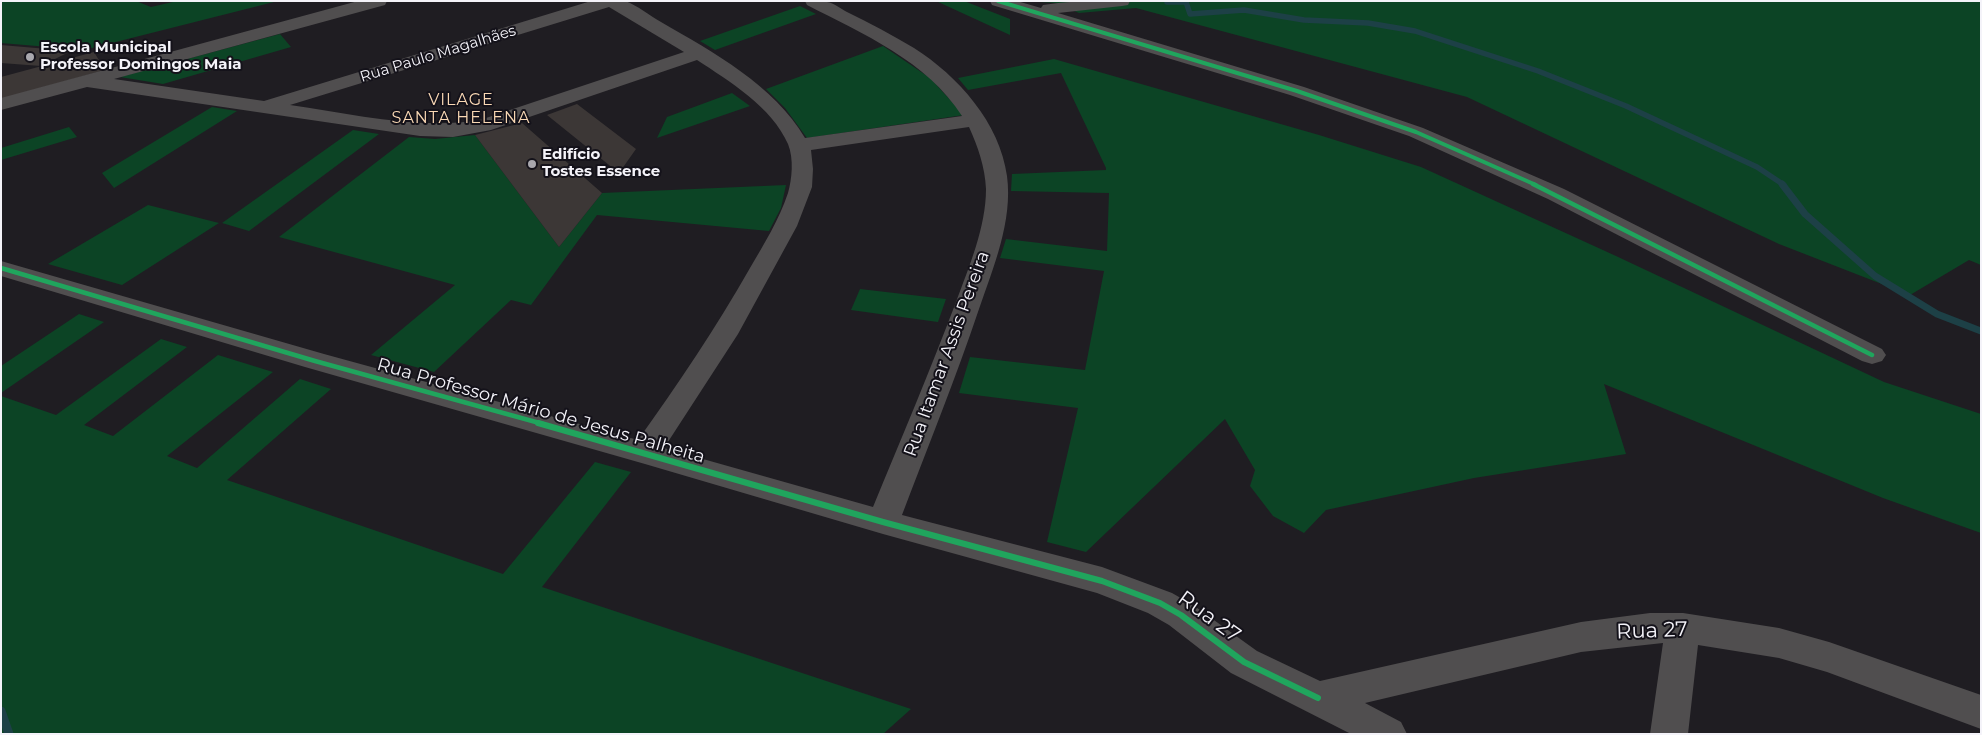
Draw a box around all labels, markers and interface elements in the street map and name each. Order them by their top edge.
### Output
street label: Rua Paulo Magalhães [358,22,518,86]
place label: Escola Municipal Professor Domingos Maia [40,39,241,74]
marker: Escola Municipal Professor Domingos Maia [24,51,36,63]
district label: VILAGE SANTA HELENA [390,90,532,128]
place label: Edifício Tostes Essence [542,146,660,181]
marker: Edifício Tostes Essence [526,158,538,170]
street label: Rua Itamar Assis Pereira [900,248,994,460]
street label: Rua Professor Mário de Jesus Palheita [375,354,707,468]
street label: Rua 27 [1173,586,1245,648]
street label: Rua 27 [1616,617,1688,645]

